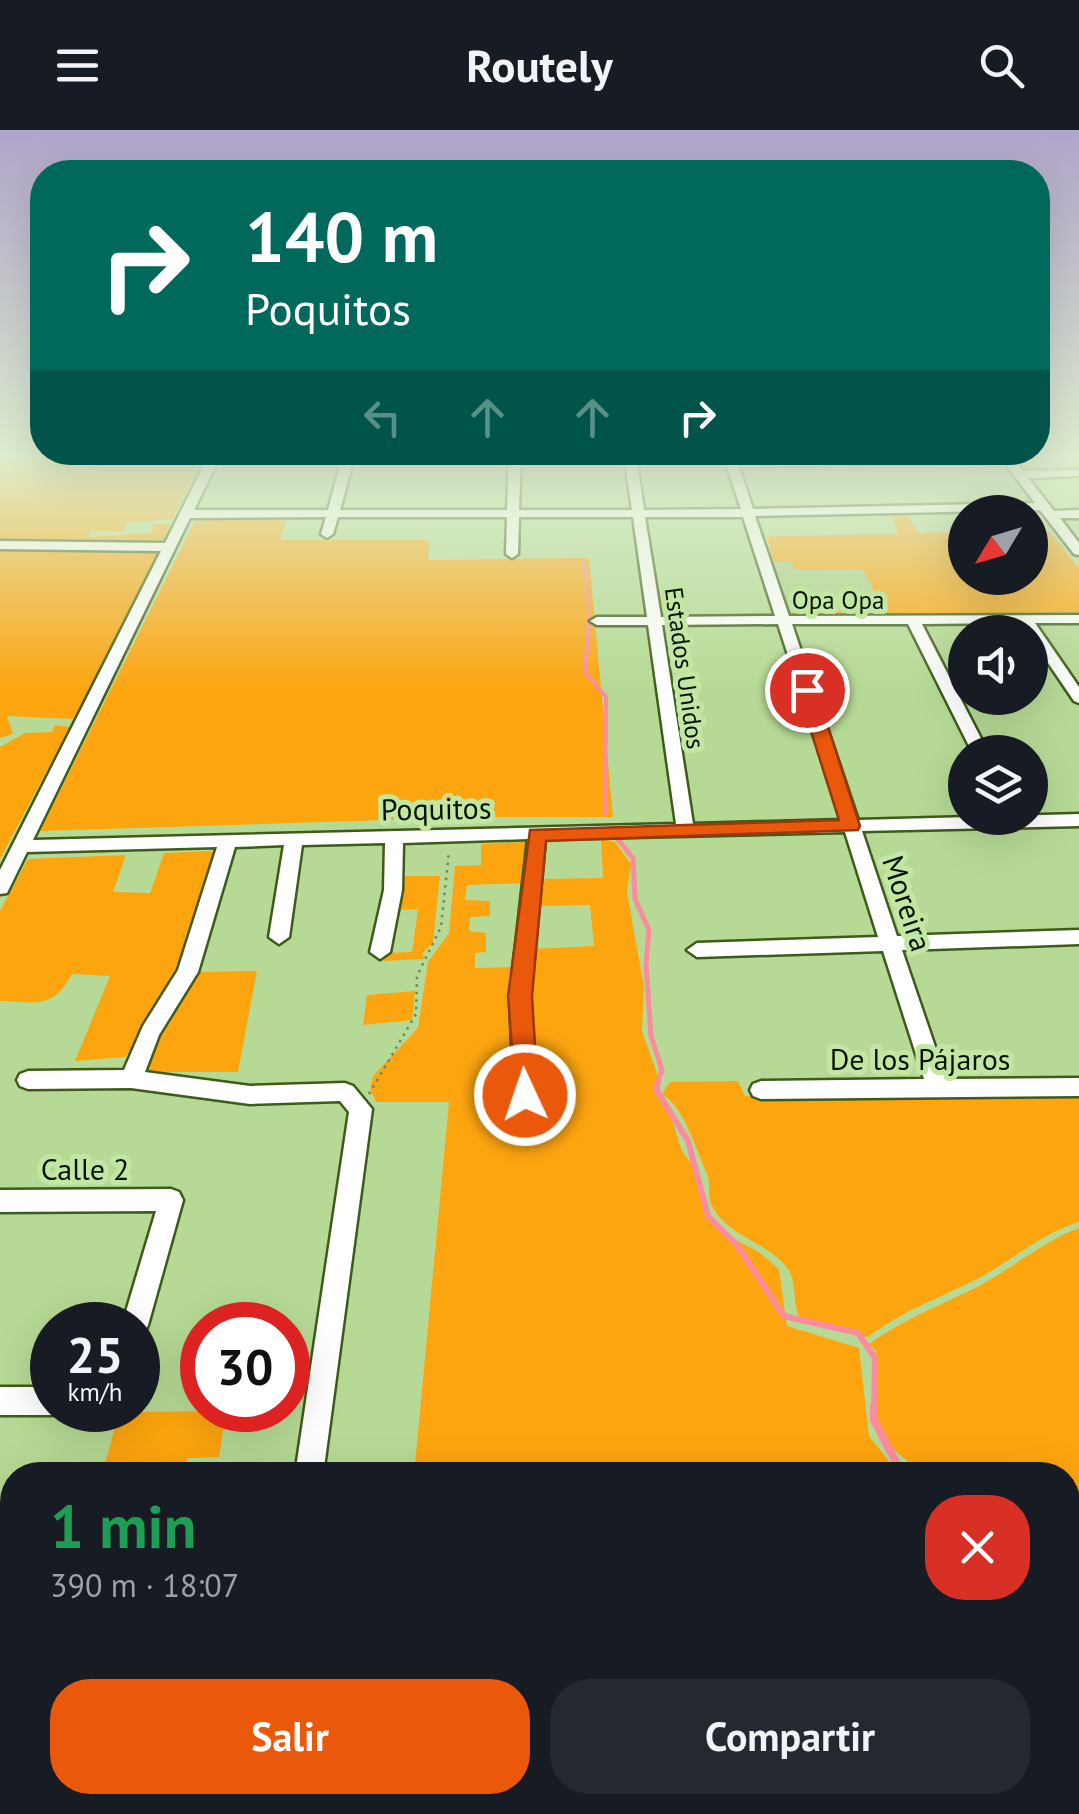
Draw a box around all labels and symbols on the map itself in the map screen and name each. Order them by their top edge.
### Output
north arrow [948,495,1048,595]
street label: Opa Opa [792,584,884,616]
street label: Estados Unidos [658,585,712,751]
pin [765,648,850,733]
street label: Poquitos [380,788,492,828]
street label: Moreira [874,850,942,956]
street label: De los Pájaros [830,1039,1010,1078]
position arrow [473,1043,577,1147]
street label: Calle 2 [41,1149,129,1188]
speed limit sign: 30 [180,1302,310,1432]

